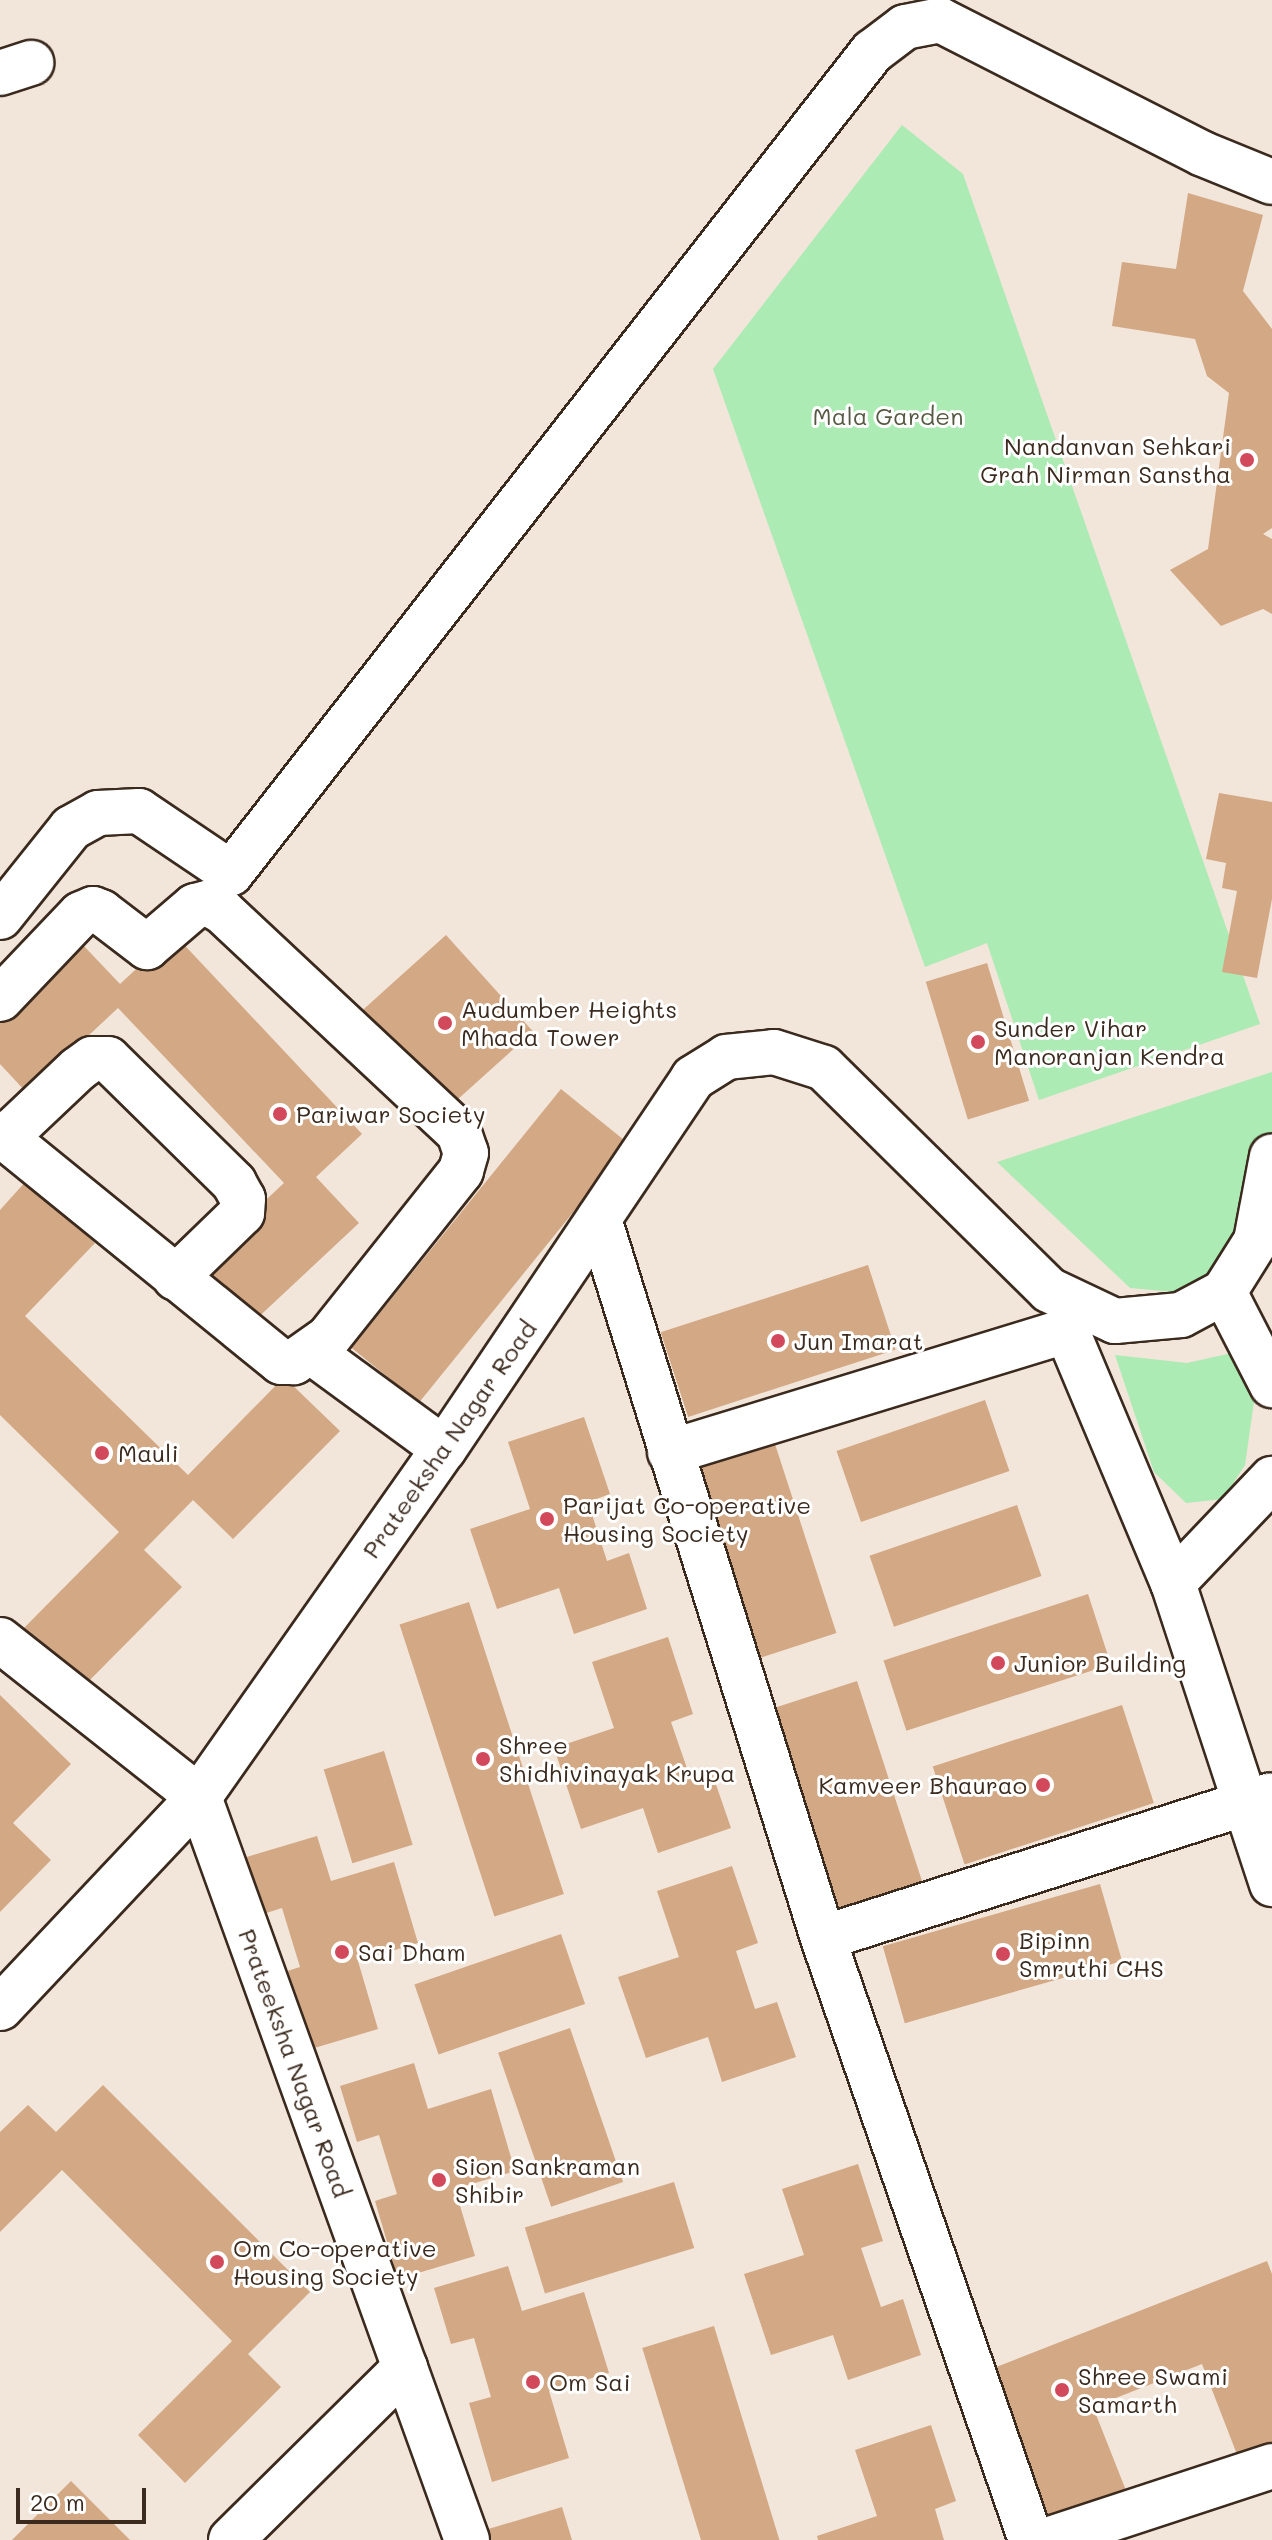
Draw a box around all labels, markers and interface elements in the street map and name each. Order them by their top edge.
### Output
park label: Mala Garden [813,402,963,430]
place label: Nandanvan Sehkari Grah Nirman Sanstha [980,432,1231,488]
marker: Nandanvan Sehkari Grah Nirman Sanstha [1238,451,1256,469]
place label: Audumber Heights Mhada Tower [461,995,677,1051]
marker: Audumber Heights Mhada Tower [436,1014,454,1032]
place label: Sunder Vihar Manoranjan Kendra [994,1014,1225,1070]
marker: Sunder Vihar Manoranjan Kendra [969,1033,987,1051]
place label: Pariwar Society [296,1100,485,1128]
marker: Pariwar Society [271,1105,289,1123]
street label: Prateeksha Nagar Road [356,1315,542,1563]
place label: Jun Imarat [794,1327,923,1355]
marker: Jun Imarat [769,1332,787,1350]
place label: Mauli [118,1439,179,1467]
marker: Mauli [93,1444,111,1462]
place label: Parijat Co-operative Housing Society [563,1491,811,1547]
marker: Parijat Co-operative Housing Society [538,1510,556,1528]
place label: Junior Building [1014,1649,1186,1677]
marker: Junior Building [989,1654,1007,1672]
place label: Shree Shidhivinayak Krupa [499,1731,735,1787]
marker: Shree Shidhivinayak Krupa [474,1750,492,1768]
place label: Kamveer Bhaurao [818,1771,1027,1799]
marker: Kamveer Bhaurao [1034,1776,1052,1794]
street label: Prateeksha Nagar Road [233,1925,357,2201]
place label: Bipinn Smruthi CHS [1019,1926,1164,1982]
place label: Sai Dham [358,1938,466,1966]
marker: Sai Dham [333,1943,351,1961]
marker: Bipinn Smruthi CHS [994,1945,1012,1963]
place label: Sion Sankraman Shibir [455,2152,640,2208]
marker: Sion Sankraman Shibir [430,2171,448,2189]
place label: Om Co-operative Housing Society [233,2234,437,2290]
marker: Om Co-operative Housing Society [208,2253,226,2271]
place label: Shree Swami Samarth [1078,2362,1228,2418]
place label: Om Sai [549,2368,631,2396]
marker: Om Sai [524,2373,542,2391]
marker: Shree Swami Samarth [1053,2381,1071,2399]
scale bar [20,2472,150,2522]
text: 20 m [30,2486,85,2517]

